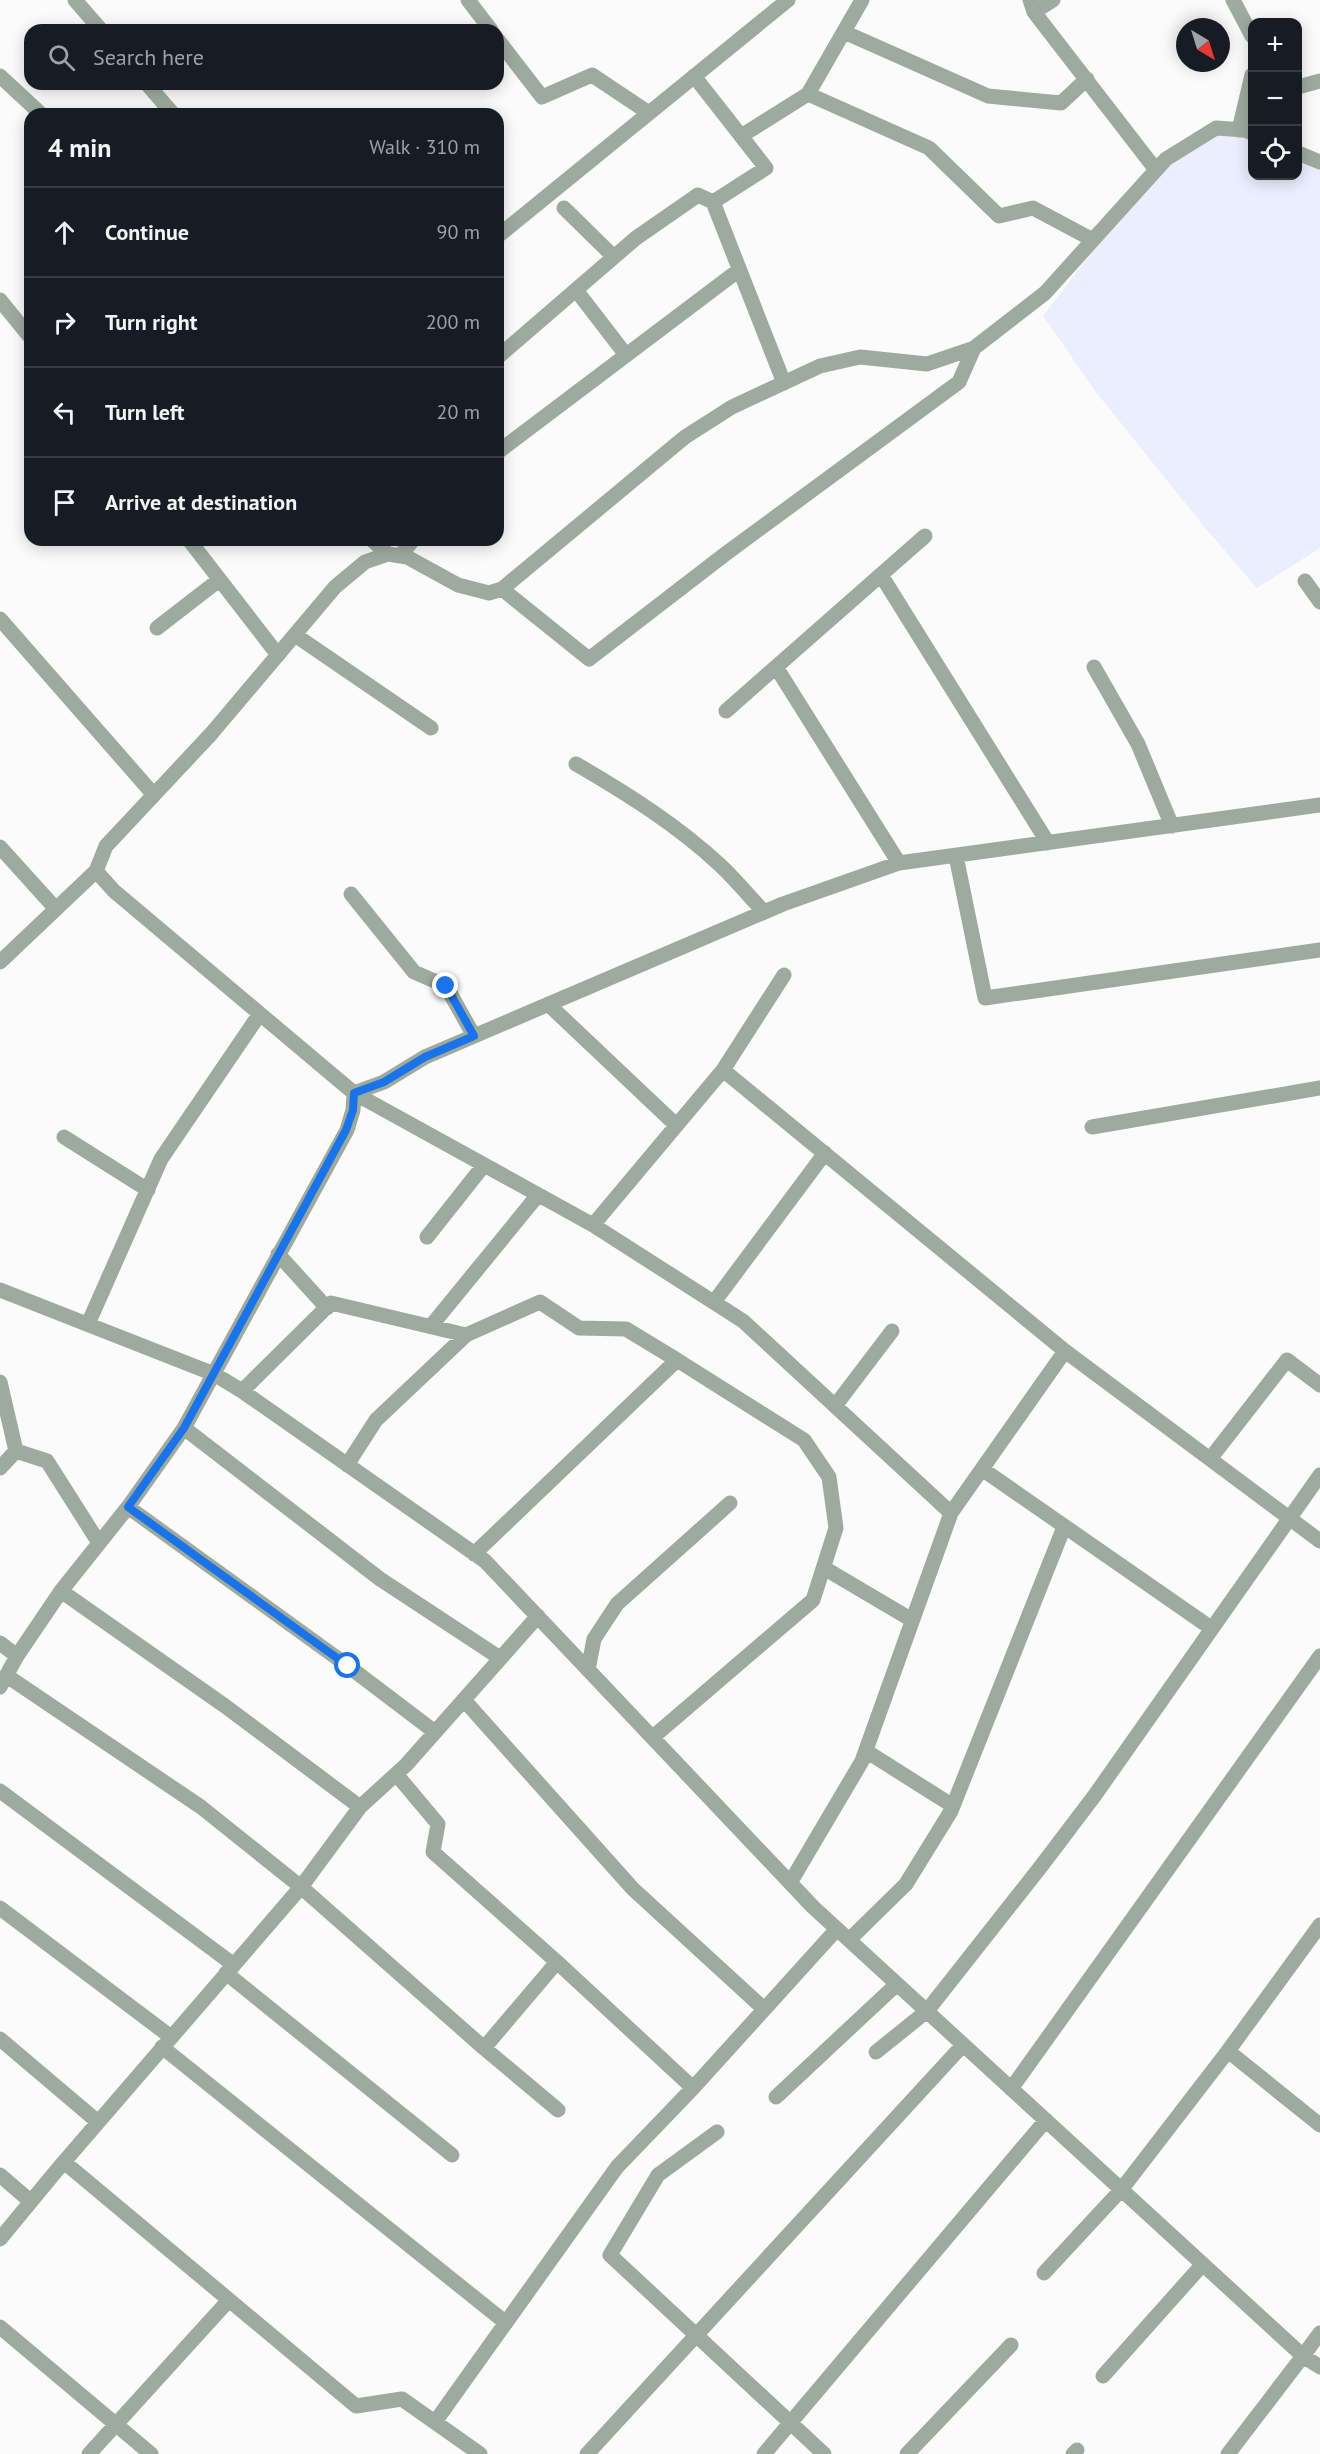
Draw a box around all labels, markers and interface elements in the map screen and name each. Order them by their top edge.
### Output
north arrow [1176,18,1230,72]
map controls [1248,18,1302,180]
button: + [1248,18,1302,72]
search box [24,24,504,90]
icon: search [45,41,78,74]
text: Search here [93,43,204,71]
button: − [1248,72,1302,126]
button: locate [1248,126,1302,180]
text: 4 min [48,131,111,164]
text: Walk · 310 m [369,134,480,160]
icon: ahead [48,216,81,249]
text: Continue [105,218,189,246]
text: 90 m [437,219,480,245]
icon: right [48,306,81,339]
text: Turn right [105,308,197,336]
text: 200 m [426,309,480,335]
icon: left [48,396,81,429]
text: Turn left [105,398,185,426]
text: 20 m [437,399,480,425]
icon: arrive [48,486,81,519]
text: Arrive at destination [105,488,297,516]
route end [432,972,458,998]
route start [334,1652,360,1678]

